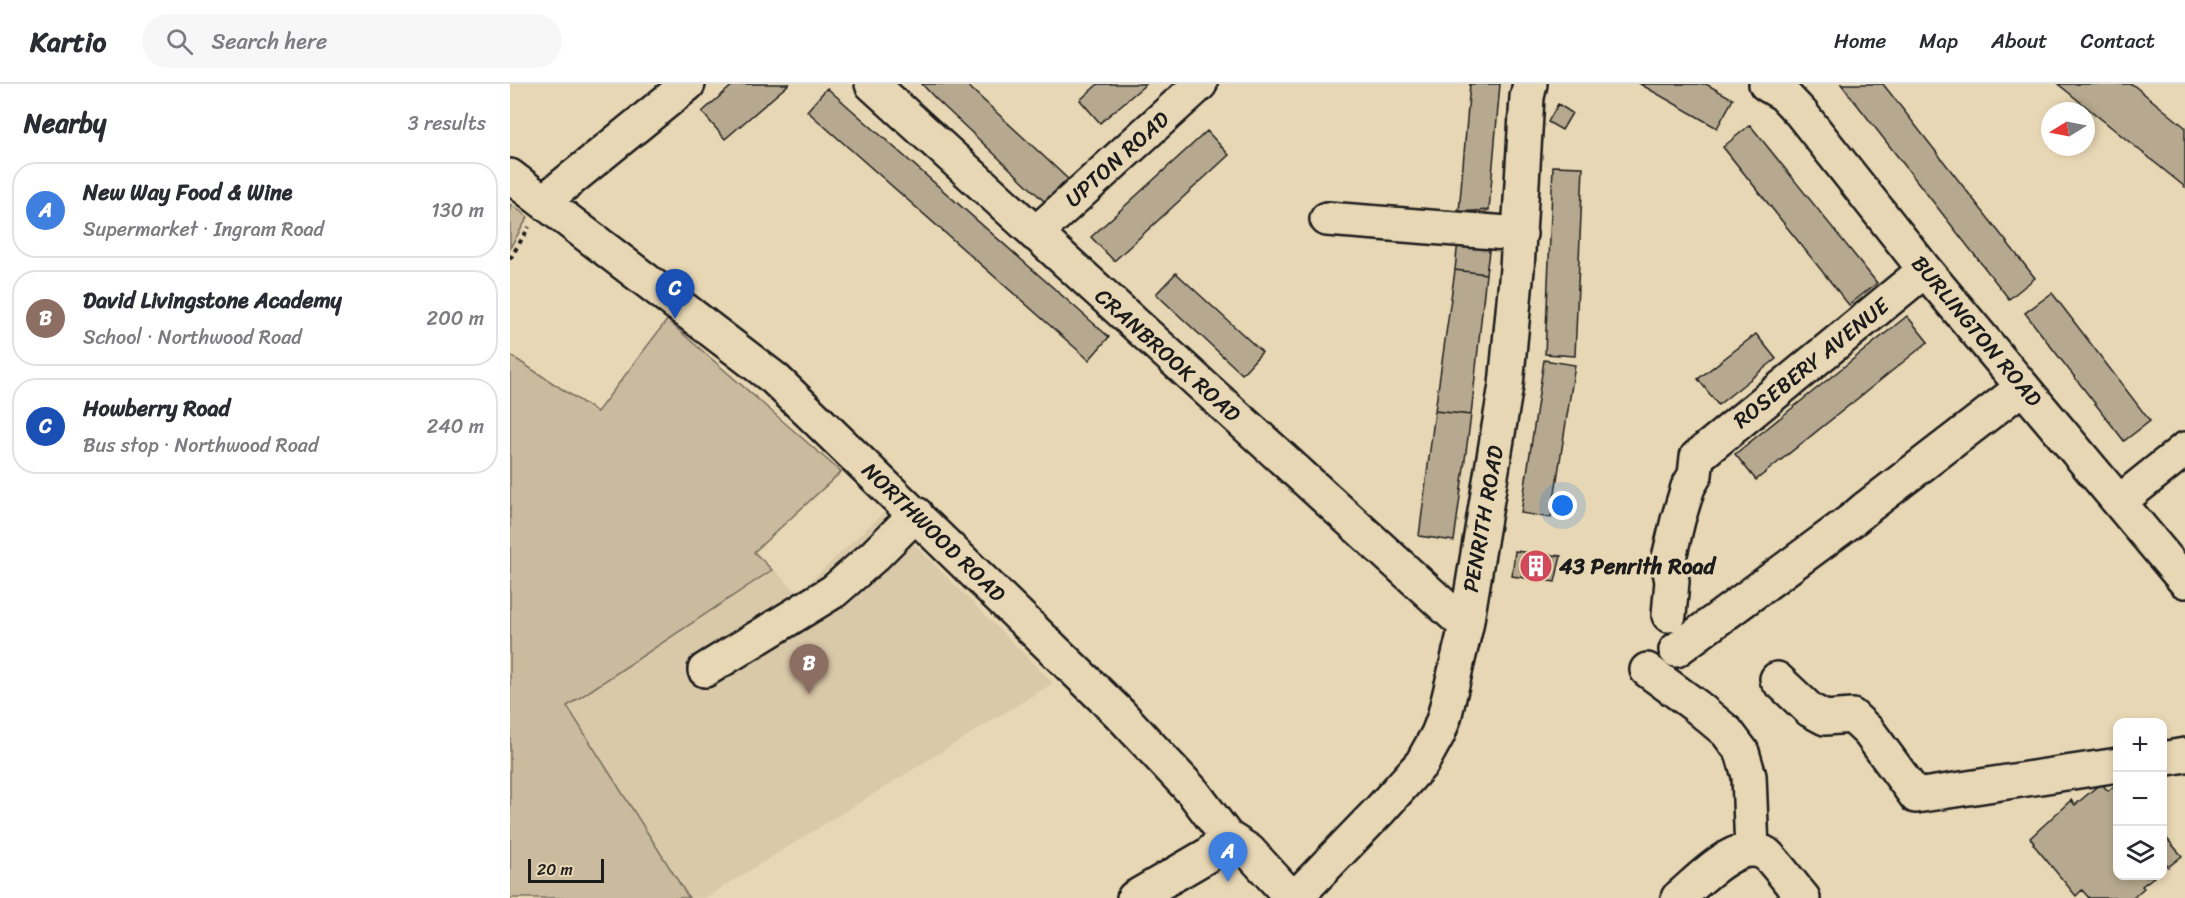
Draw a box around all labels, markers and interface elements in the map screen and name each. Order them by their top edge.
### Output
search box [142,14,562,68]
text: Kartio [30,17,106,66]
text: Search here [211,22,327,61]
text: Home [1834,22,1886,60]
text: Map [1919,22,1958,60]
text: About [1991,22,2048,60]
text: Contact [2081,22,2155,60]
icon: search [163,25,196,58]
text: Nearby [24,100,106,146]
street label: UPTON ROAD [1056,101,1178,217]
north arrow [2041,102,2095,156]
text: 3 results [408,106,486,141]
text: New Way Food & Wine [83,173,292,212]
text: A [39,193,52,228]
text: 130 m [431,193,484,228]
text: Supermarket · Ingram Road [83,212,324,247]
street label: BURLINGTON ROAD [1901,246,2053,416]
pin: C [656,270,694,319]
street label: CRANBROOK ROAD [1086,278,1250,432]
text: David Livingstone Academy [83,281,342,320]
street label: ROSEBERY AVENUE [1724,286,1899,439]
text: B [39,301,52,336]
text: 200 m [427,301,484,336]
text: School · Northwood Road [83,320,302,355]
text: Howberry Road [83,389,230,428]
text: C [39,409,52,444]
text: 240 m [427,409,484,444]
text: Bus stop · Northwood Road [83,428,318,463]
street label: PENRITH ROAD [1451,442,1515,595]
street label: NORTHWOOD ROAD [852,452,1016,612]
your location [1548,491,1577,520]
place label: 43 Penrith Road [1558,547,1718,586]
building icon: 43 Penrith Road [1518,548,1554,584]
pin: B [790,644,828,694]
map controls [2113,718,2167,880]
button: + [2113,718,2167,772]
button: − [2113,772,2167,826]
button: layers [2113,826,2167,880]
pin: A [1208,832,1248,882]
text: 20 m [537,855,573,884]
scale bar [528,856,604,884]

